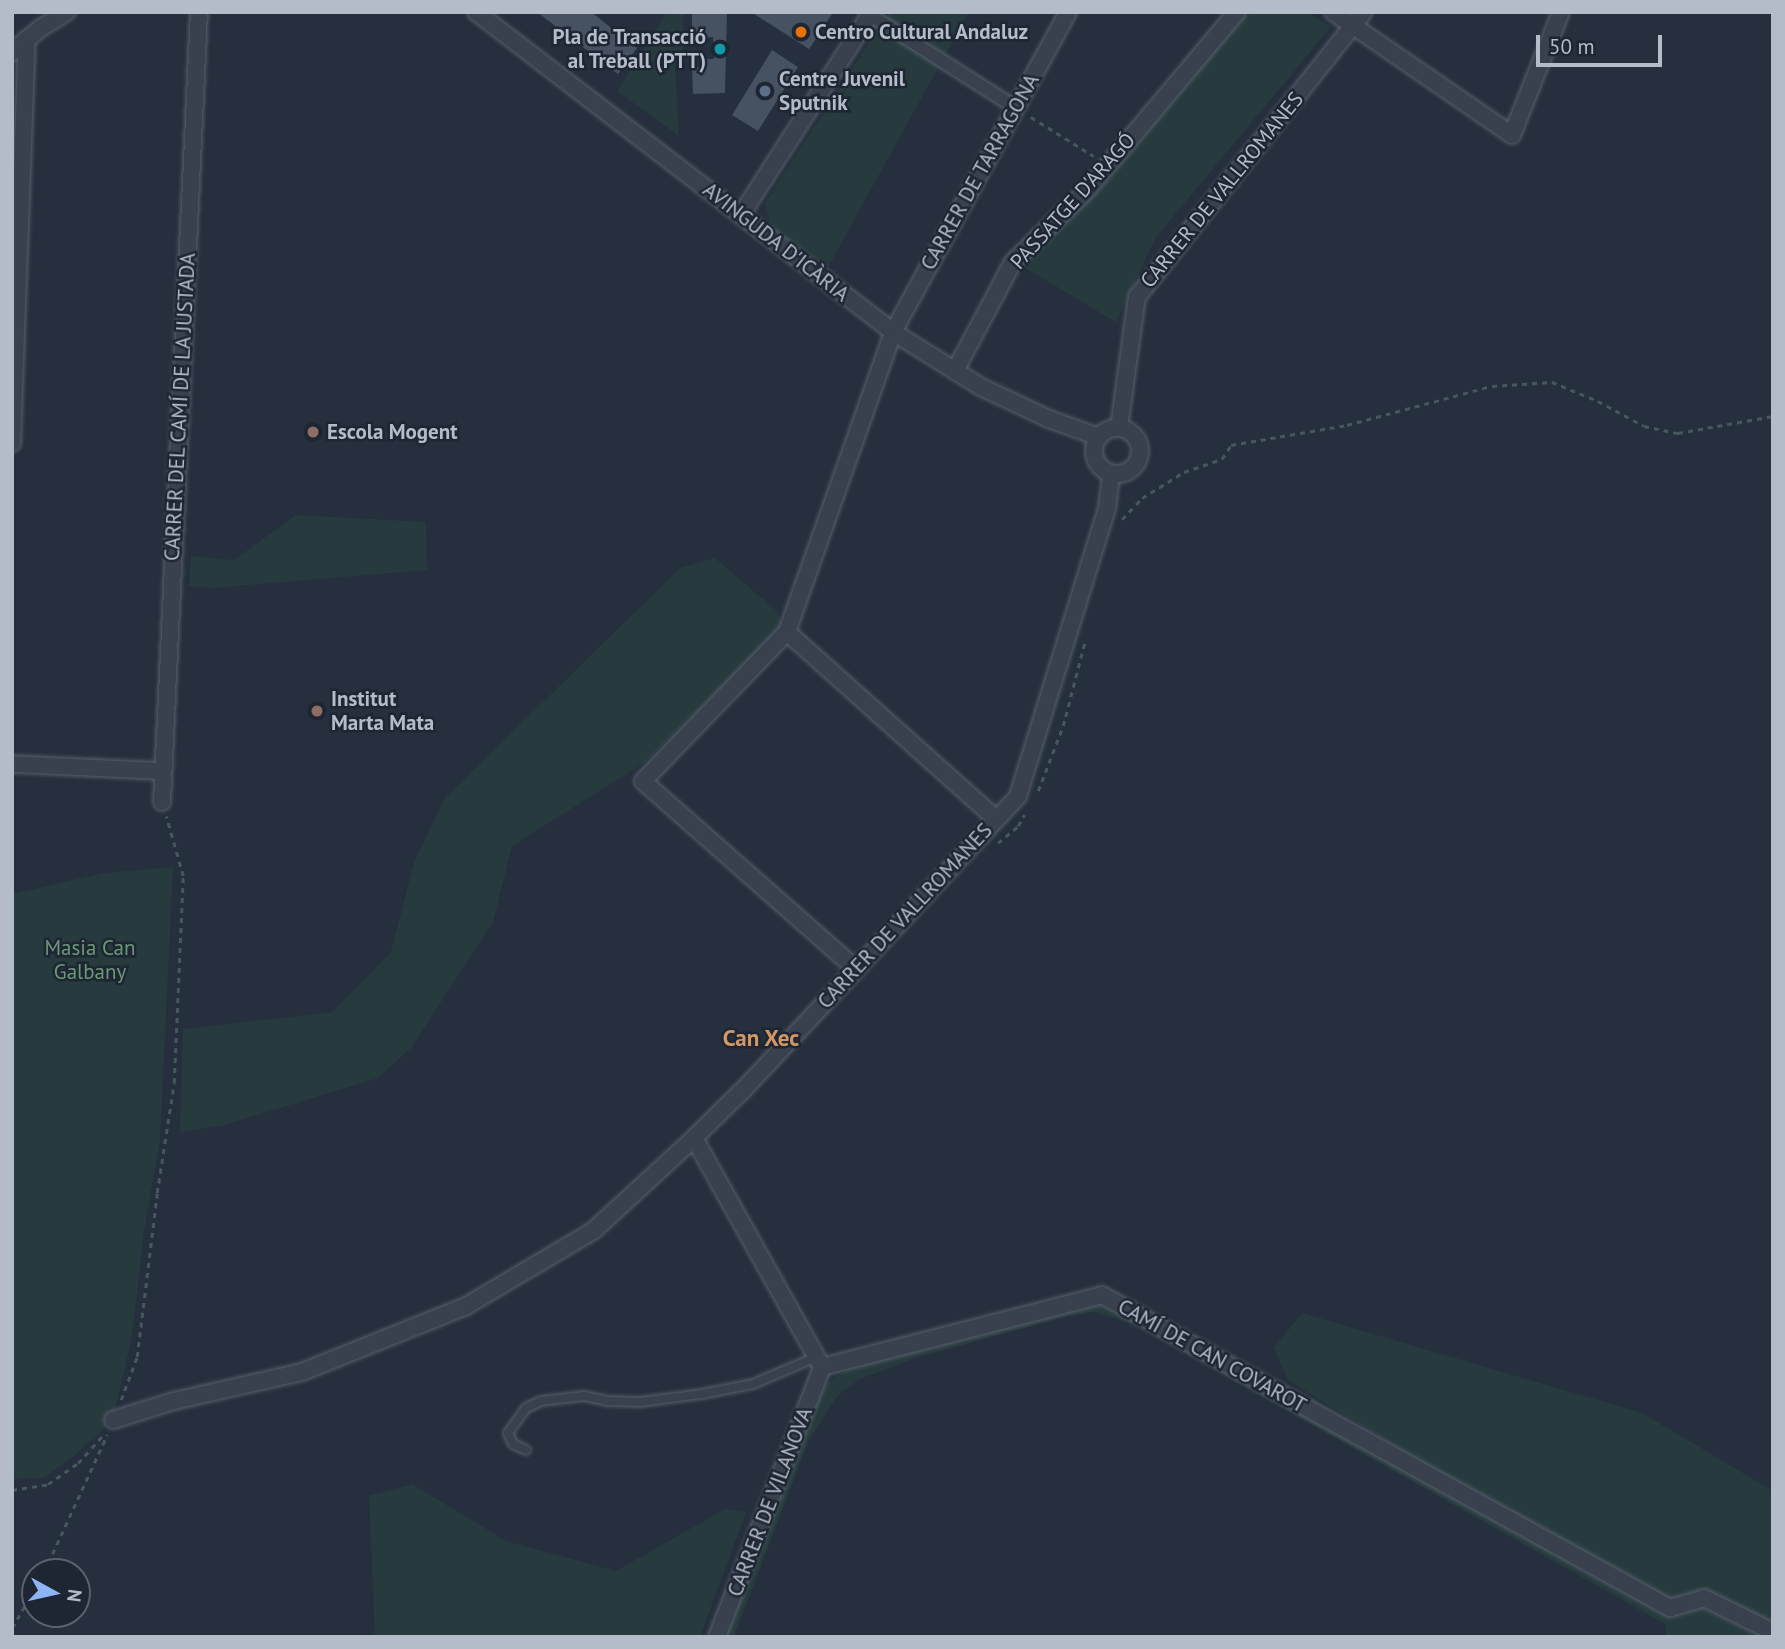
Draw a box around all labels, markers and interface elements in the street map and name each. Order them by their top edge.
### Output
place label: Centro Cultural Andaluz [815,19,1029,45]
scale bar [1540,21,1666,65]
place label: Pla de Transacció al Treball (PTT) [552,24,706,74]
marker: Centro Cultural Andaluz [793,24,809,40]
text: 50 m [1549,33,1595,60]
marker: Pla de Transacció al Treball (PTT) [712,41,728,57]
place label: Centre Juvenil Sputnik [779,66,905,116]
street label: CARRER DE TARRAGONA [915,69,1045,275]
marker: Centre Juvenil Sputnik [757,83,773,99]
street label: CARRER DE VALLROMANES [1135,87,1309,293]
street label: PASSATGE D'ARAGÓ [1005,128,1141,274]
street label: AVINGUDA D'ICÀRIA [698,177,854,307]
street label: CARRER DEL CAMÍ DE LA JUSTADA [159,252,201,562]
place label: Escola Mogent [327,419,458,445]
marker: Escola Mogent [305,424,321,440]
place label: Institut Marta Mata [331,686,434,736]
marker: Institut Marta Mata [309,703,325,719]
street label: CARRER DE VALLROMANES [812,818,998,1014]
park label: Masia Can Galbany [44,935,136,985]
district label: Can Xec [722,1024,800,1052]
street label: CAMÍ DE CAN COVAROT [1114,1294,1310,1418]
street label: CARRER DE VILANOVA [722,1404,818,1600]
north arrow [21,1558,91,1628]
text: N [62,1588,88,1603]

